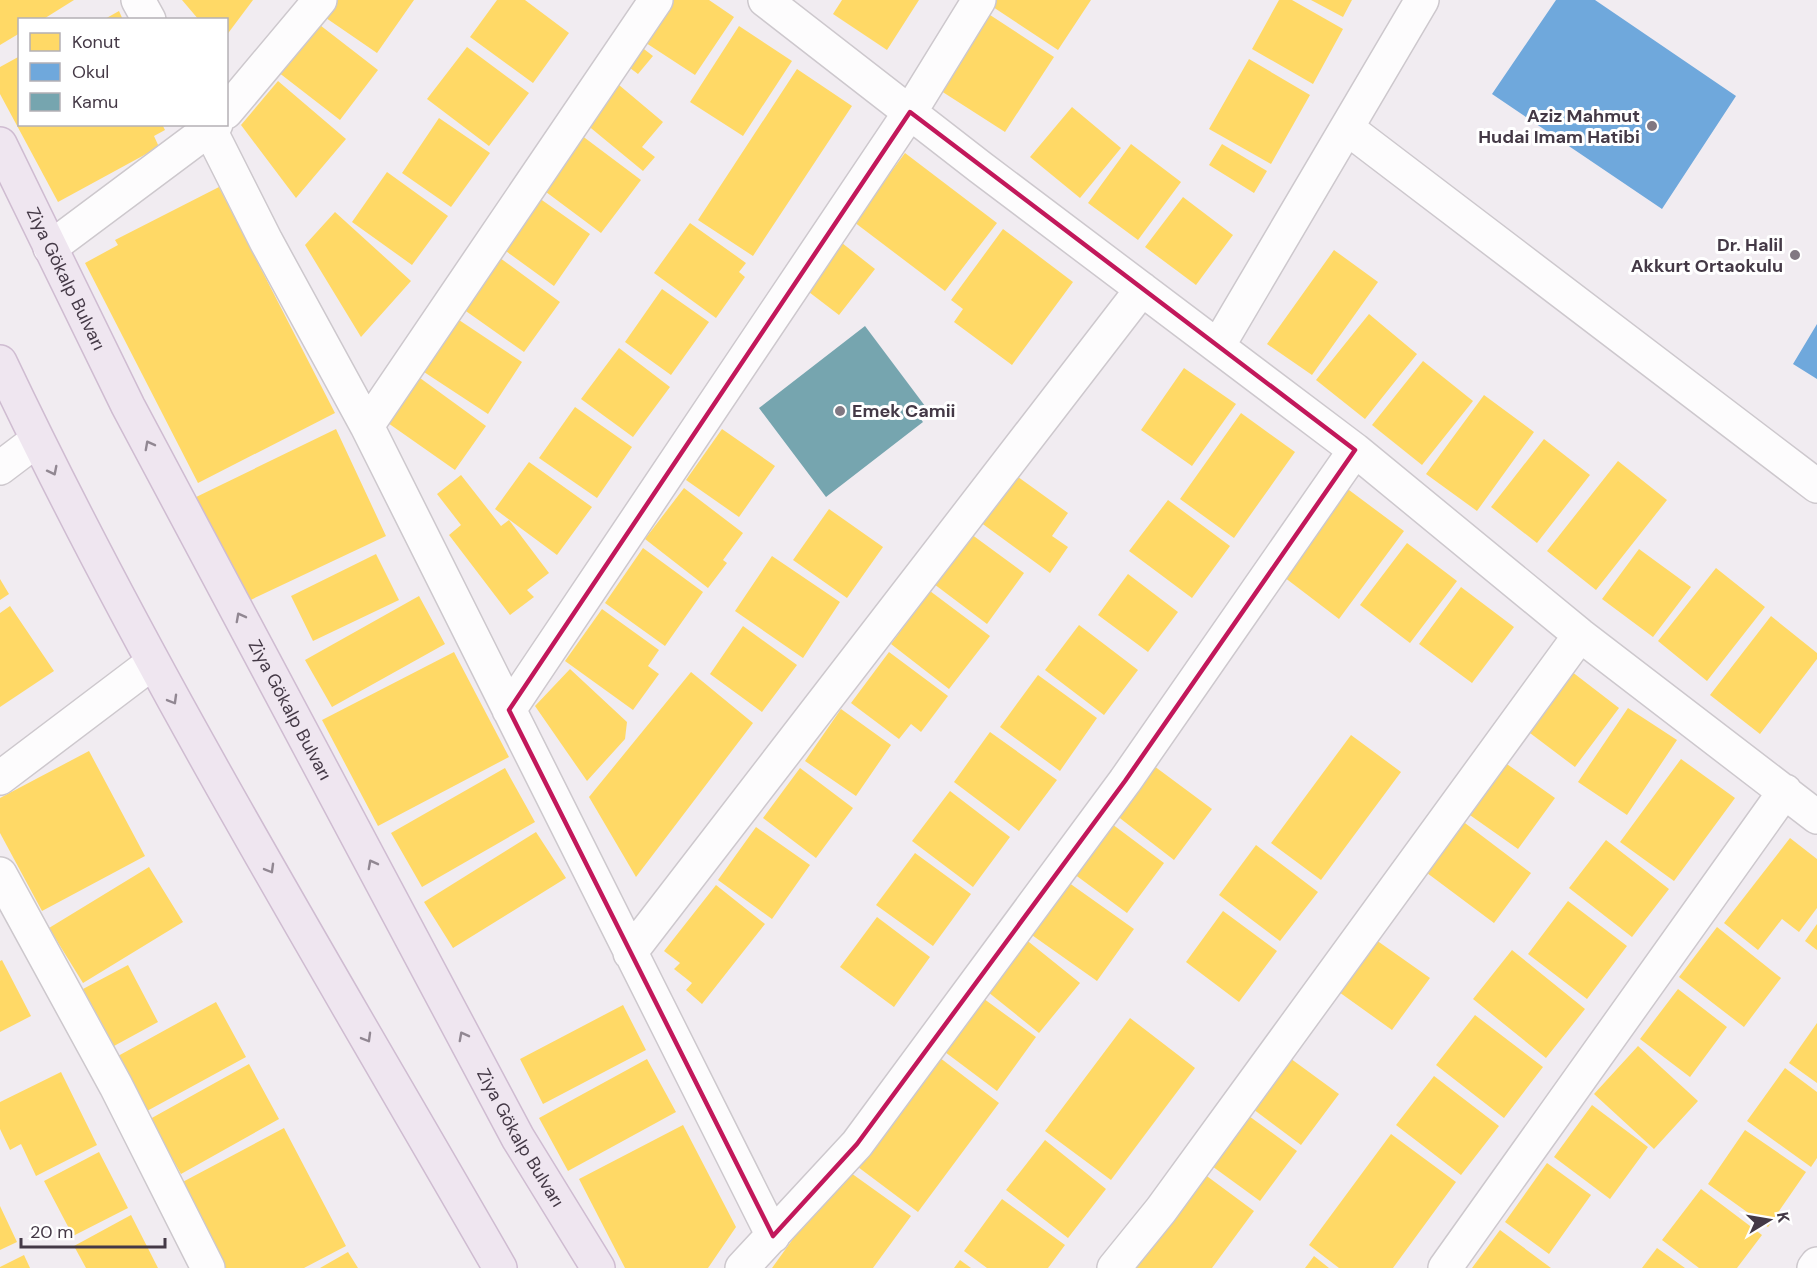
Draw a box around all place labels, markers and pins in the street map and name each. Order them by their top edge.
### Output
place label: Aziz Mahmut Hudai Imam Hatibi [1478,104,1640,149]
marker: Aziz Mahmut Hudai Imam Hatibi [1645,119,1659,133]
place label: Dr. Halil Akkurt Ortaokulu [1631,233,1783,278]
marker: Dr. Halil Akkurt Ortaokulu [1788,248,1802,262]
place label: Emek Camii [852,399,956,423]
marker: Emek Camii [833,404,847,418]

